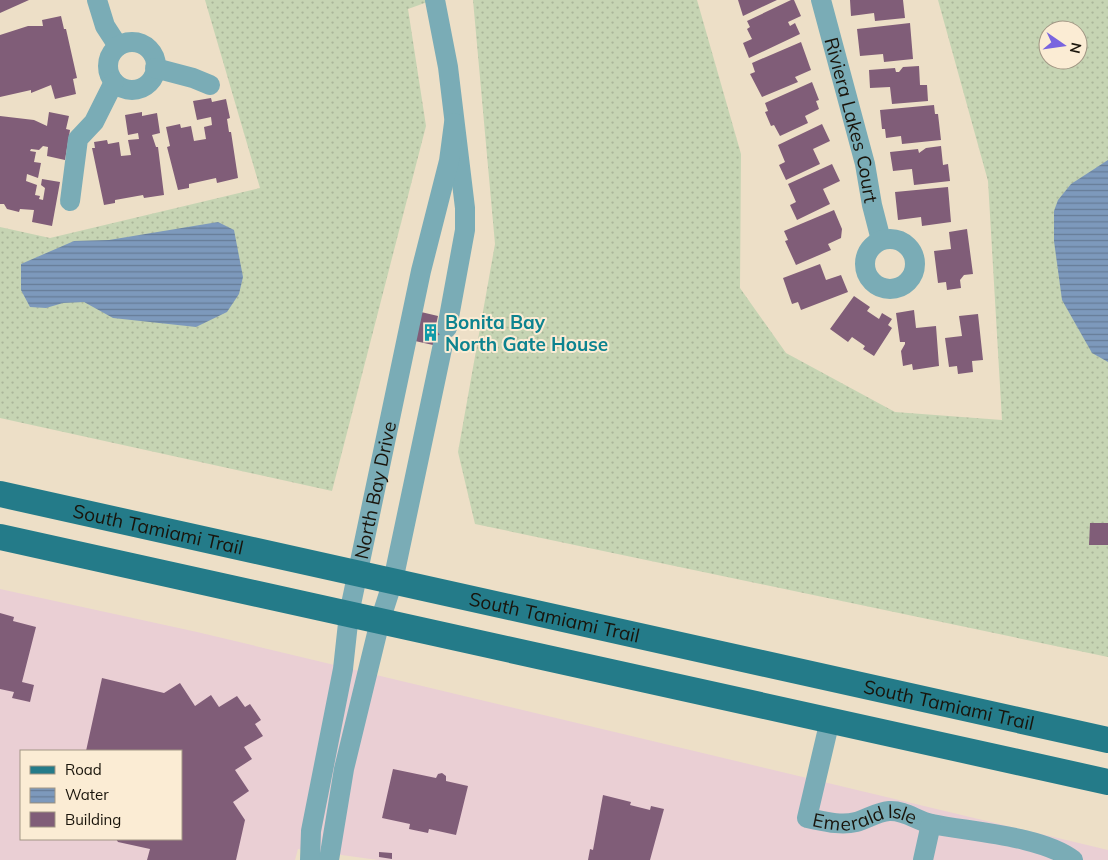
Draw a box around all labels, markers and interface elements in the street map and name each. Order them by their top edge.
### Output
north arrow [1038,20,1088,70]
street label: Riviera Lakes Court [819,34,883,205]
text: N [1066,41,1086,55]
place label: Bonita Bay North Gate House [445,310,608,356]
building icon: Bonita Bay North Gate House [421,323,441,343]
street label: North Bay Drive [349,419,401,561]
street label: South Tamiami Trail [71,499,246,560]
street label: South Tamiami Trail [467,587,642,648]
street label: South Tamiami Trail [861,674,1036,735]
legend [20,750,182,840]
text: Road [65,760,102,779]
text: Water [65,785,109,804]
street label: Emerald Isle [810,799,921,836]
text: Building [65,810,121,829]

